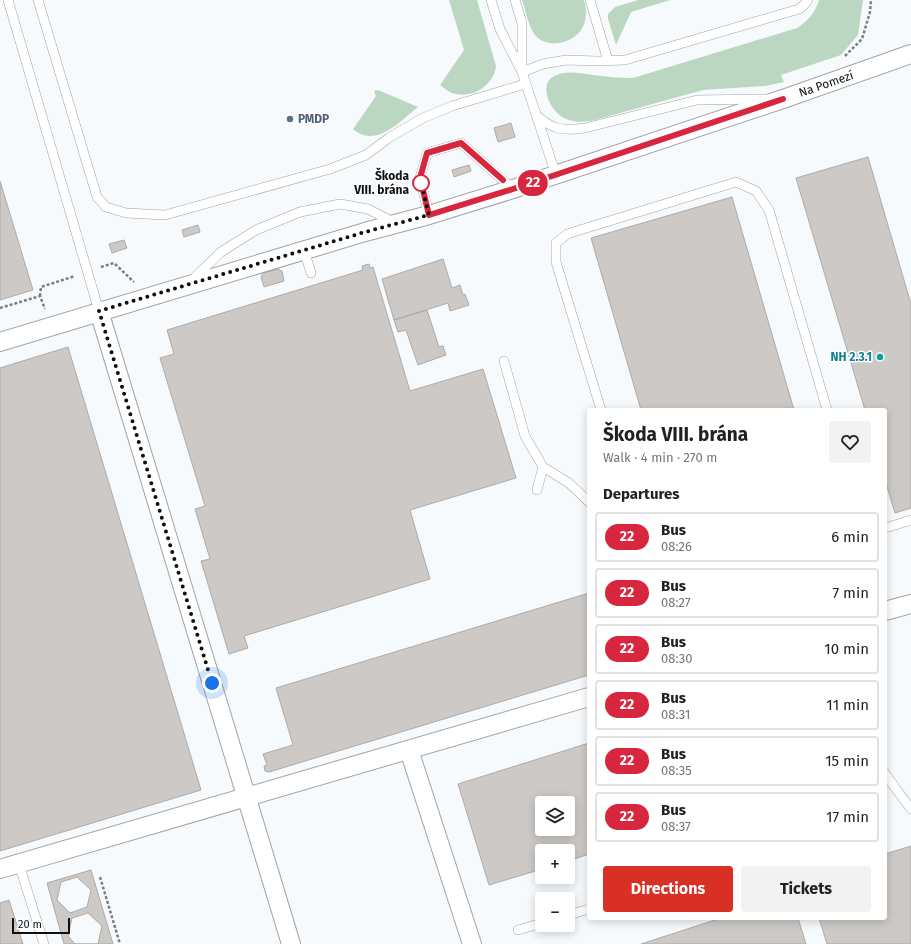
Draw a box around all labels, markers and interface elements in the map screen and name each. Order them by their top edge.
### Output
street label: Na Pomezí [797,68,856,100]
place label: PMDP [298,112,329,126]
marker: PMDP [285,114,295,124]
place label: Škoda VIII. brána [353,167,409,197]
line badge: 22 [515,170,551,196]
marker: Škoda VIII. brána [412,174,430,192]
text: 22 [526,174,540,191]
place label: NH 2.3.1 [830,350,872,364]
marker: NH 2.3.1 [875,352,885,362]
button: heart [829,421,871,463]
text: Škoda VIII. brána [603,423,748,446]
text: Walk · 4 min · 270 m [603,450,717,465]
text: Departures [603,485,680,503]
text: Bus [661,521,686,539]
text: 22 [620,528,634,545]
text: 6 min [831,528,869,546]
text: 08:26 [661,539,692,554]
text: Bus [661,577,686,595]
text: 22 [620,584,634,601]
text: 7 min [832,584,869,602]
text: 08:27 [661,595,691,610]
text: Bus [661,633,686,651]
text: 22 [620,640,634,657]
text: 10 min [824,640,869,658]
text: 08:30 [661,651,692,666]
your location [202,673,222,693]
text: Bus [661,689,686,707]
text: 22 [620,696,634,713]
text: 11 min [826,696,869,714]
text: 08:31 [661,707,690,722]
text: Bus [661,745,686,763]
text: 22 [620,752,634,769]
text: 15 min [825,752,869,770]
text: 08:35 [661,763,692,778]
map controls [535,796,575,932]
button: layers [535,796,575,836]
text: Bus [661,801,686,819]
text: 22 [620,808,634,825]
text: 17 min [826,808,869,826]
text: 08:37 [661,819,691,834]
button: + [535,844,575,884]
button: Directions [603,866,733,912]
button: Tickets [741,866,871,912]
button: − [535,892,575,932]
scale bar [12,916,70,935]
text: 20 m [18,918,42,931]

